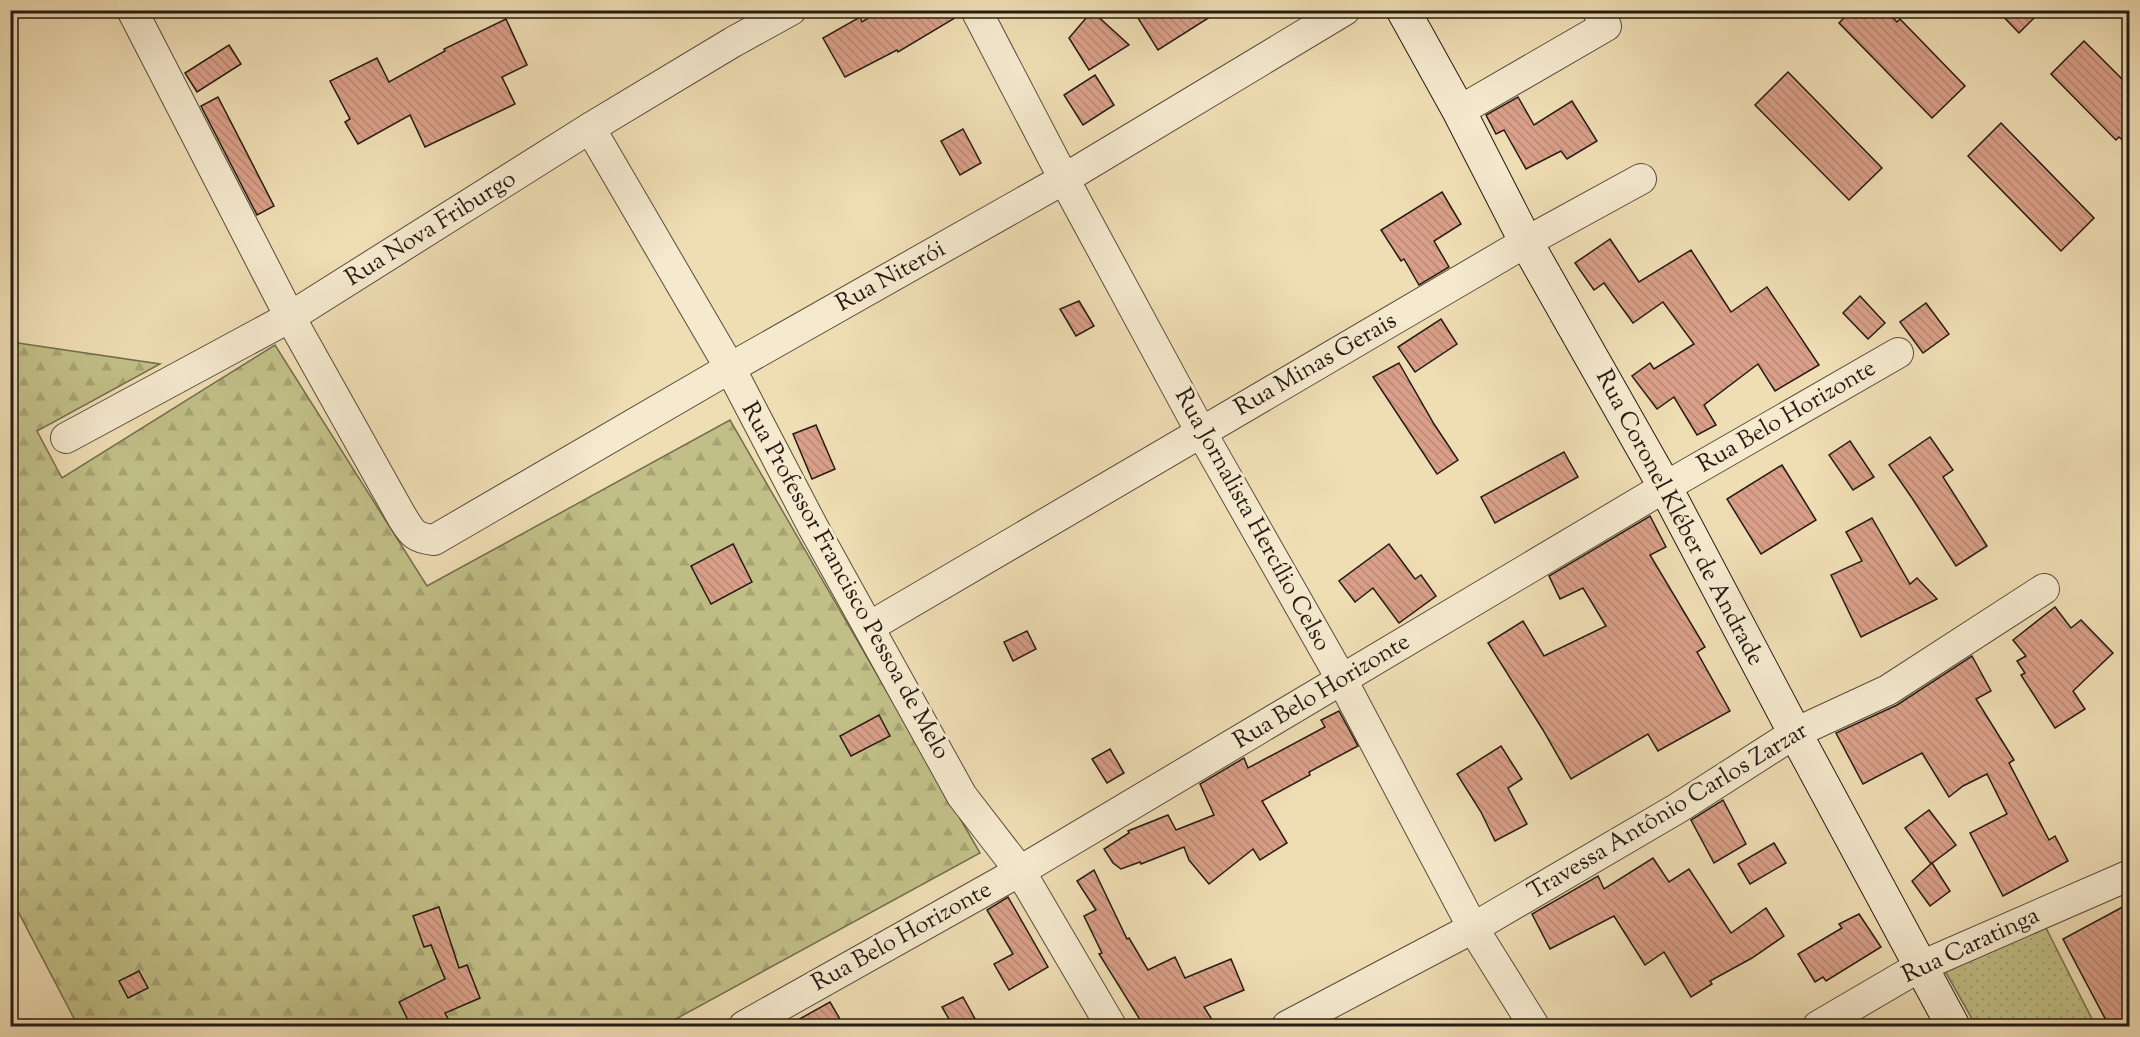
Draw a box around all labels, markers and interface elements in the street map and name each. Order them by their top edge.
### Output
street label: Rua Nova Friburgo [339,163,523,295]
street label: Rua Niterói [830,233,952,321]
street label: Rua Minas Gerais [1229,305,1403,425]
street label: Rua Belo Horizonte [1692,352,1882,482]
street label: Rua Coronel Kléber de Andrade [1586,364,1772,672]
street label: Rua Jornalista Hercílio Celso [1165,382,1339,658]
street label: Rua Professor Francisco Pessoa de Melo [732,396,958,766]
street label: Rua Belo Horizonte [1227,626,1417,758]
street label: Travessa Antônio Carlos Zarzar [1522,715,1814,909]
street label: Rua Belo Horizonte [806,873,998,1001]
street label: Rua Caratinga [1897,899,2045,993]

